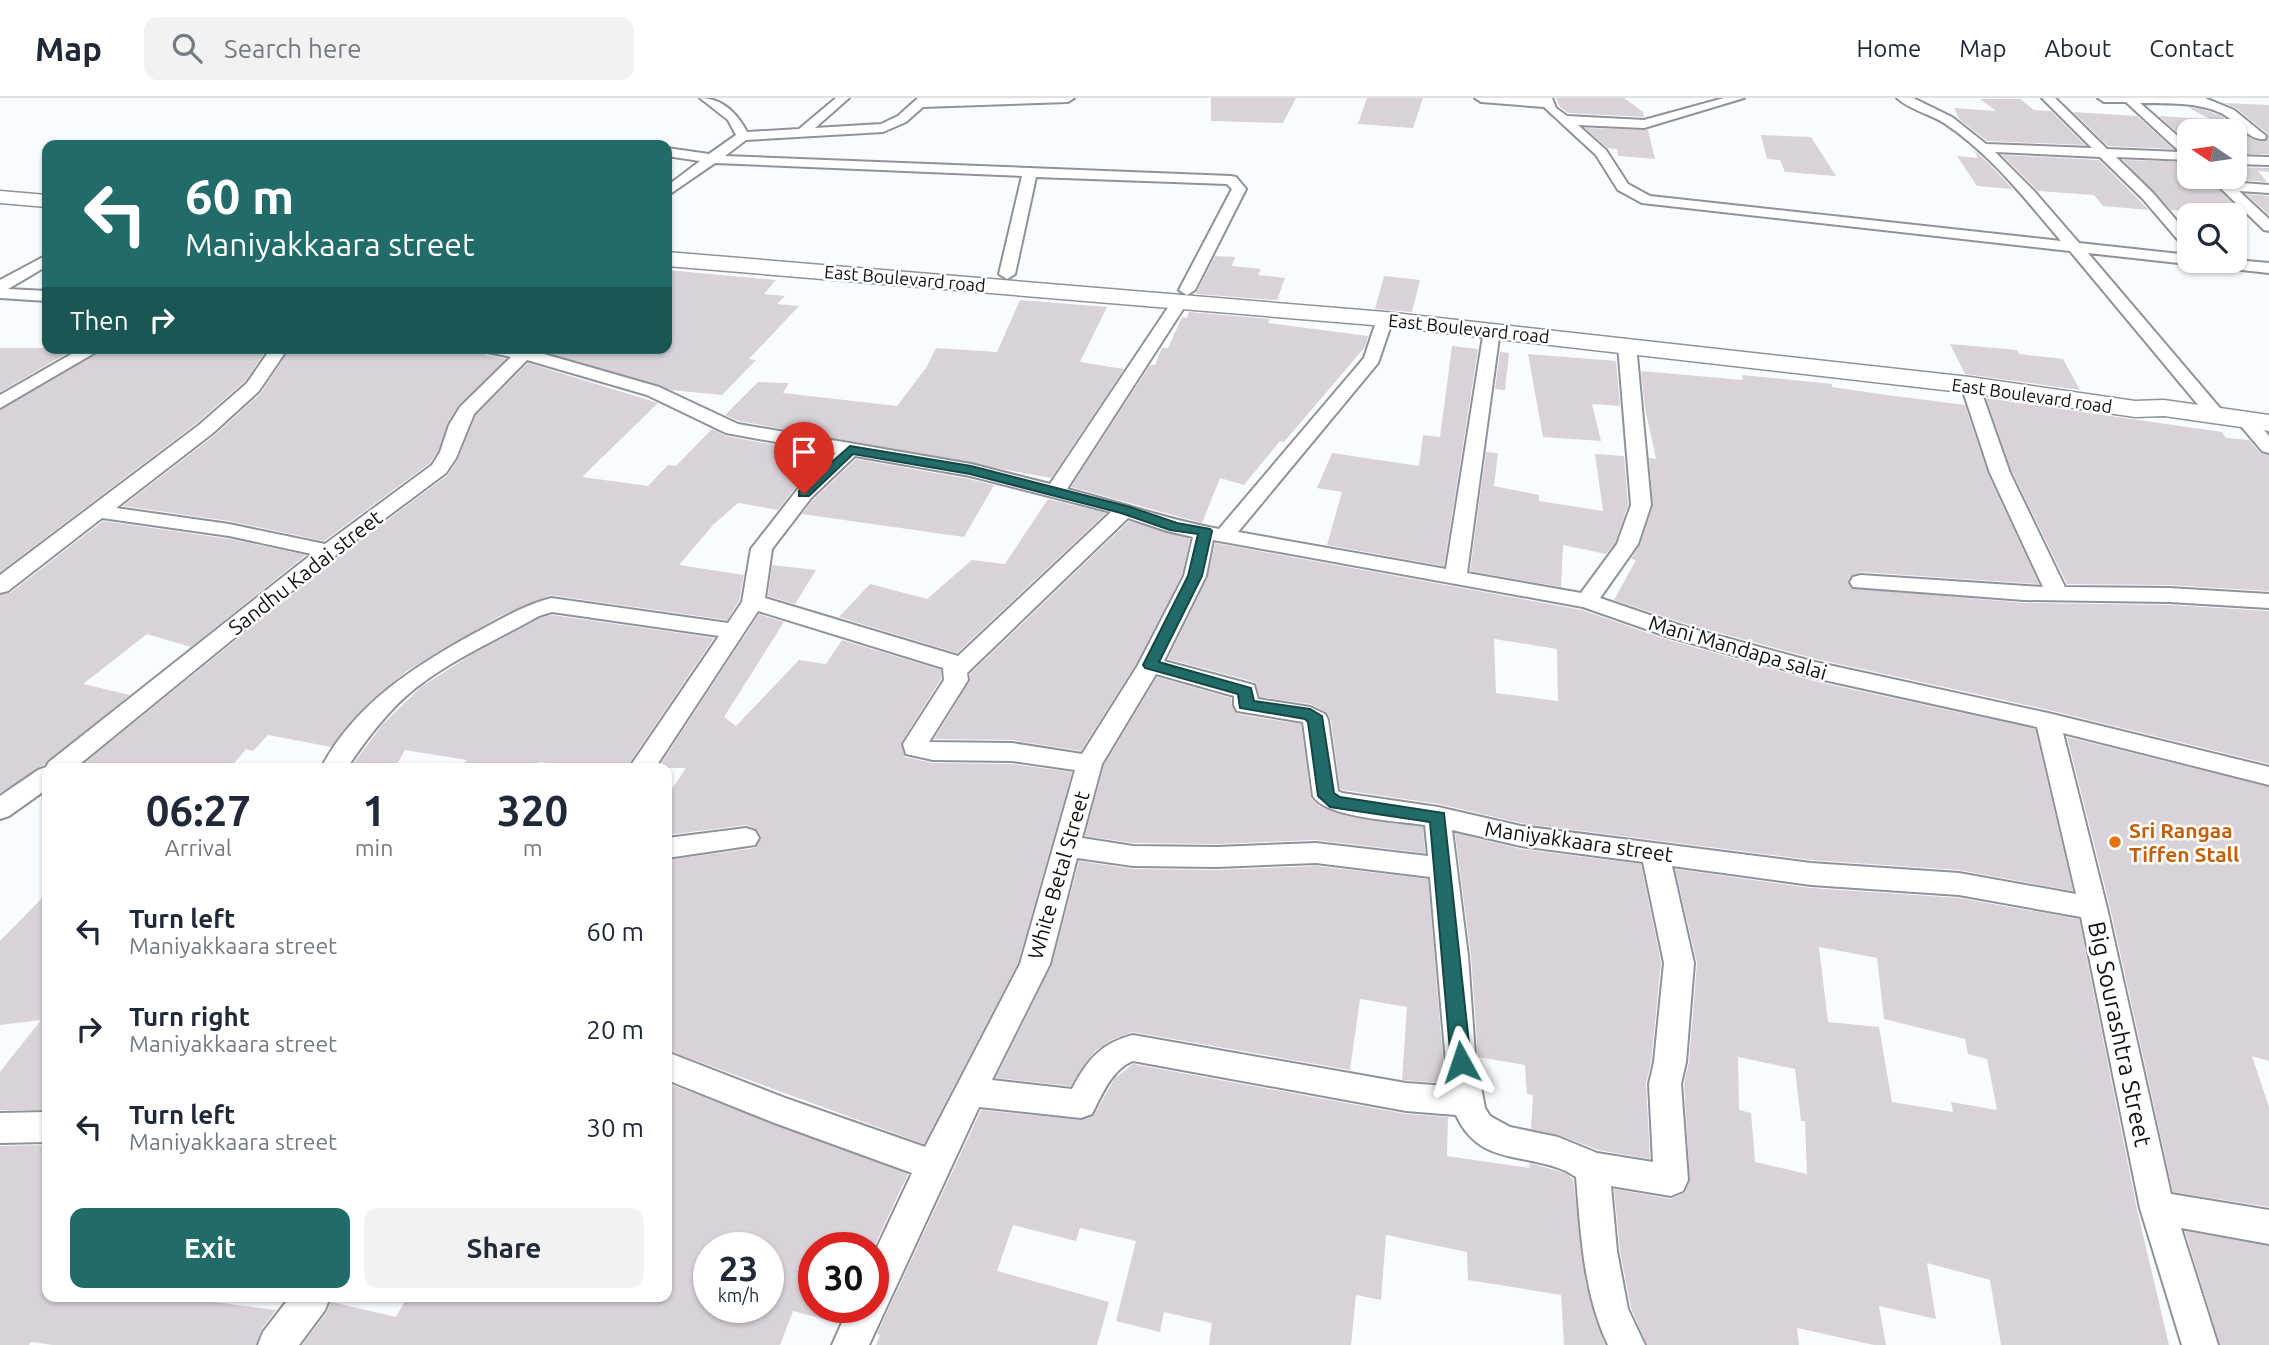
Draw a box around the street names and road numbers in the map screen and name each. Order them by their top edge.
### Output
street label: East Boulevard road [824,261,986,295]
street label: East Boulevard road [1387,310,1551,346]
street label: East Boulevard road [1950,374,2114,416]
street label: Sandhu Kadai street [223,505,387,639]
street label: Mani Mandapa salai [1646,610,1830,684]
street label: White Betal Street [1022,788,1094,962]
street label: Maniyakkaara street [1483,816,1675,866]
street label: Big Sourashtra Street [2083,919,2157,1150]

